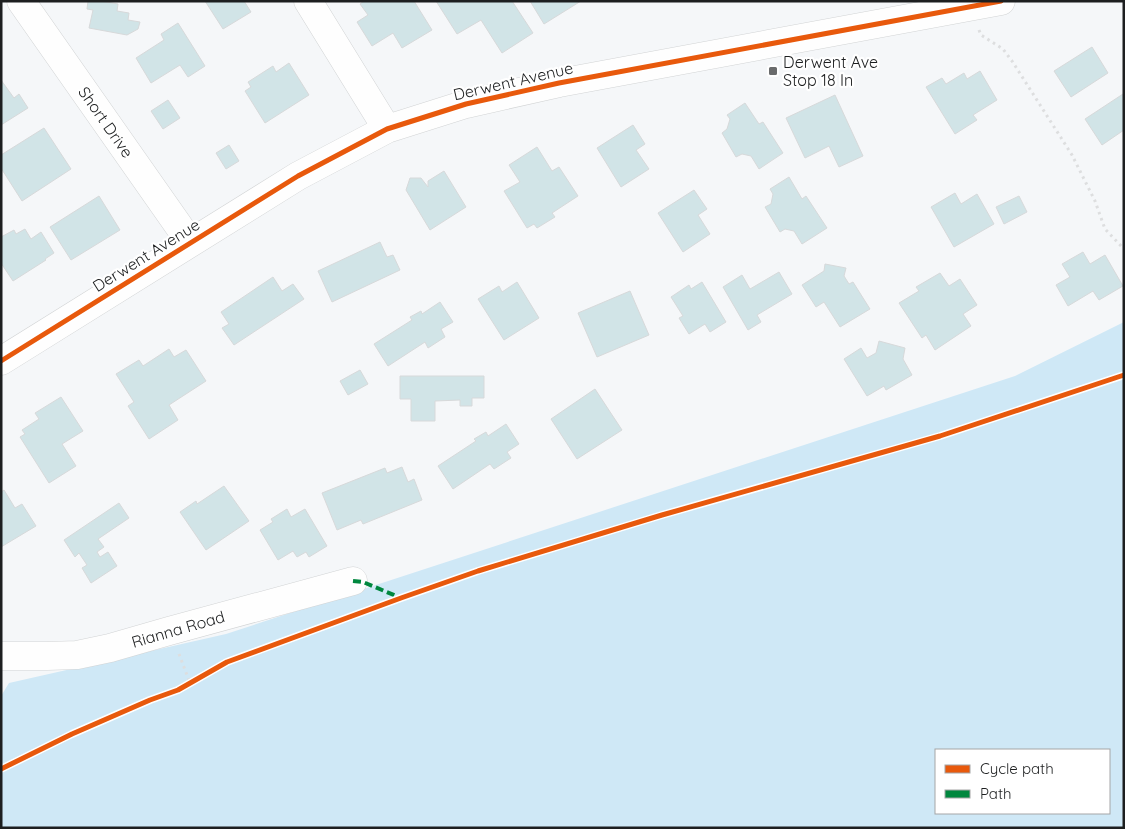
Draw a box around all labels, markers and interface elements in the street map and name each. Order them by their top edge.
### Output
place label: Derwent Ave Stop 18 In [783,52,878,90]
street label: Derwent Avenue [451,57,575,105]
marker: Derwent Ave Stop 18 In [767,65,779,77]
street label: Short Drive [74,83,138,161]
street label: Derwent Avenue [89,214,203,296]
street label: Rianna Road [129,606,227,652]
legend [935,749,1110,814]
text: Cycle path [980,759,1054,778]
text: Path [980,784,1012,803]

